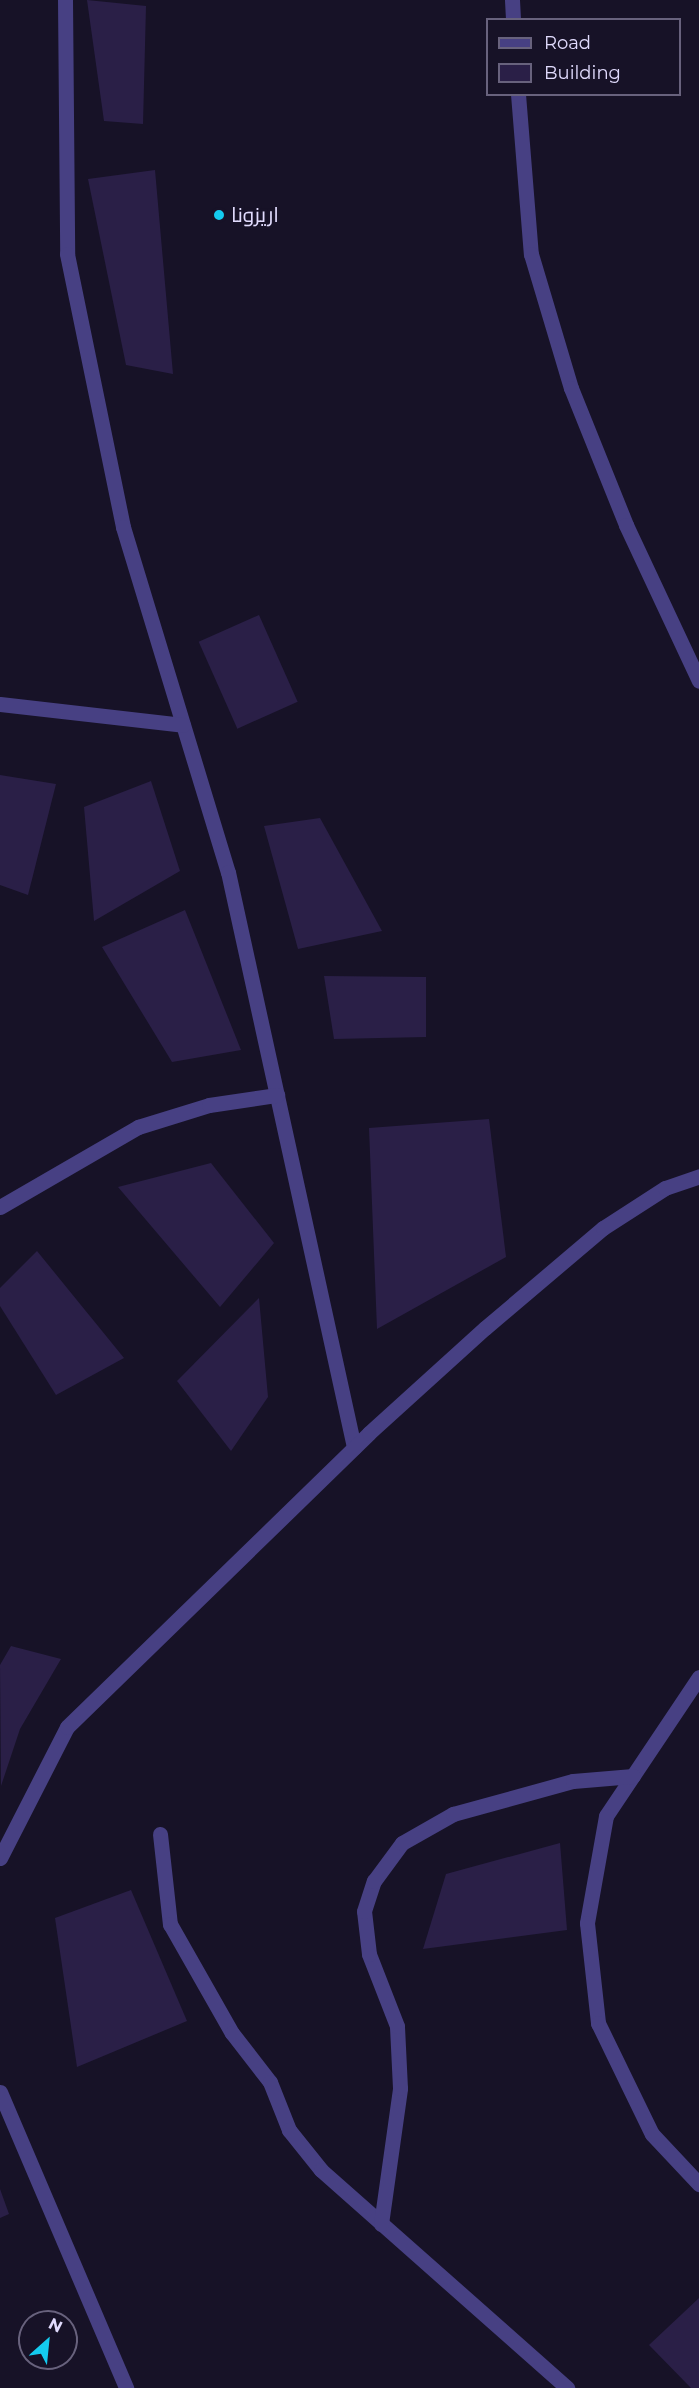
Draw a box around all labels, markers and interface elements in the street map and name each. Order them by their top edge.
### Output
legend [486,18,681,96]
text: Road [544,32,591,54]
text: Building [544,62,621,84]
place label: اريزونا [231,202,279,228]
marker: اريزونا [212,208,226,222]
north arrow [18,2310,78,2370]
text: N [45,2314,66,2337]

